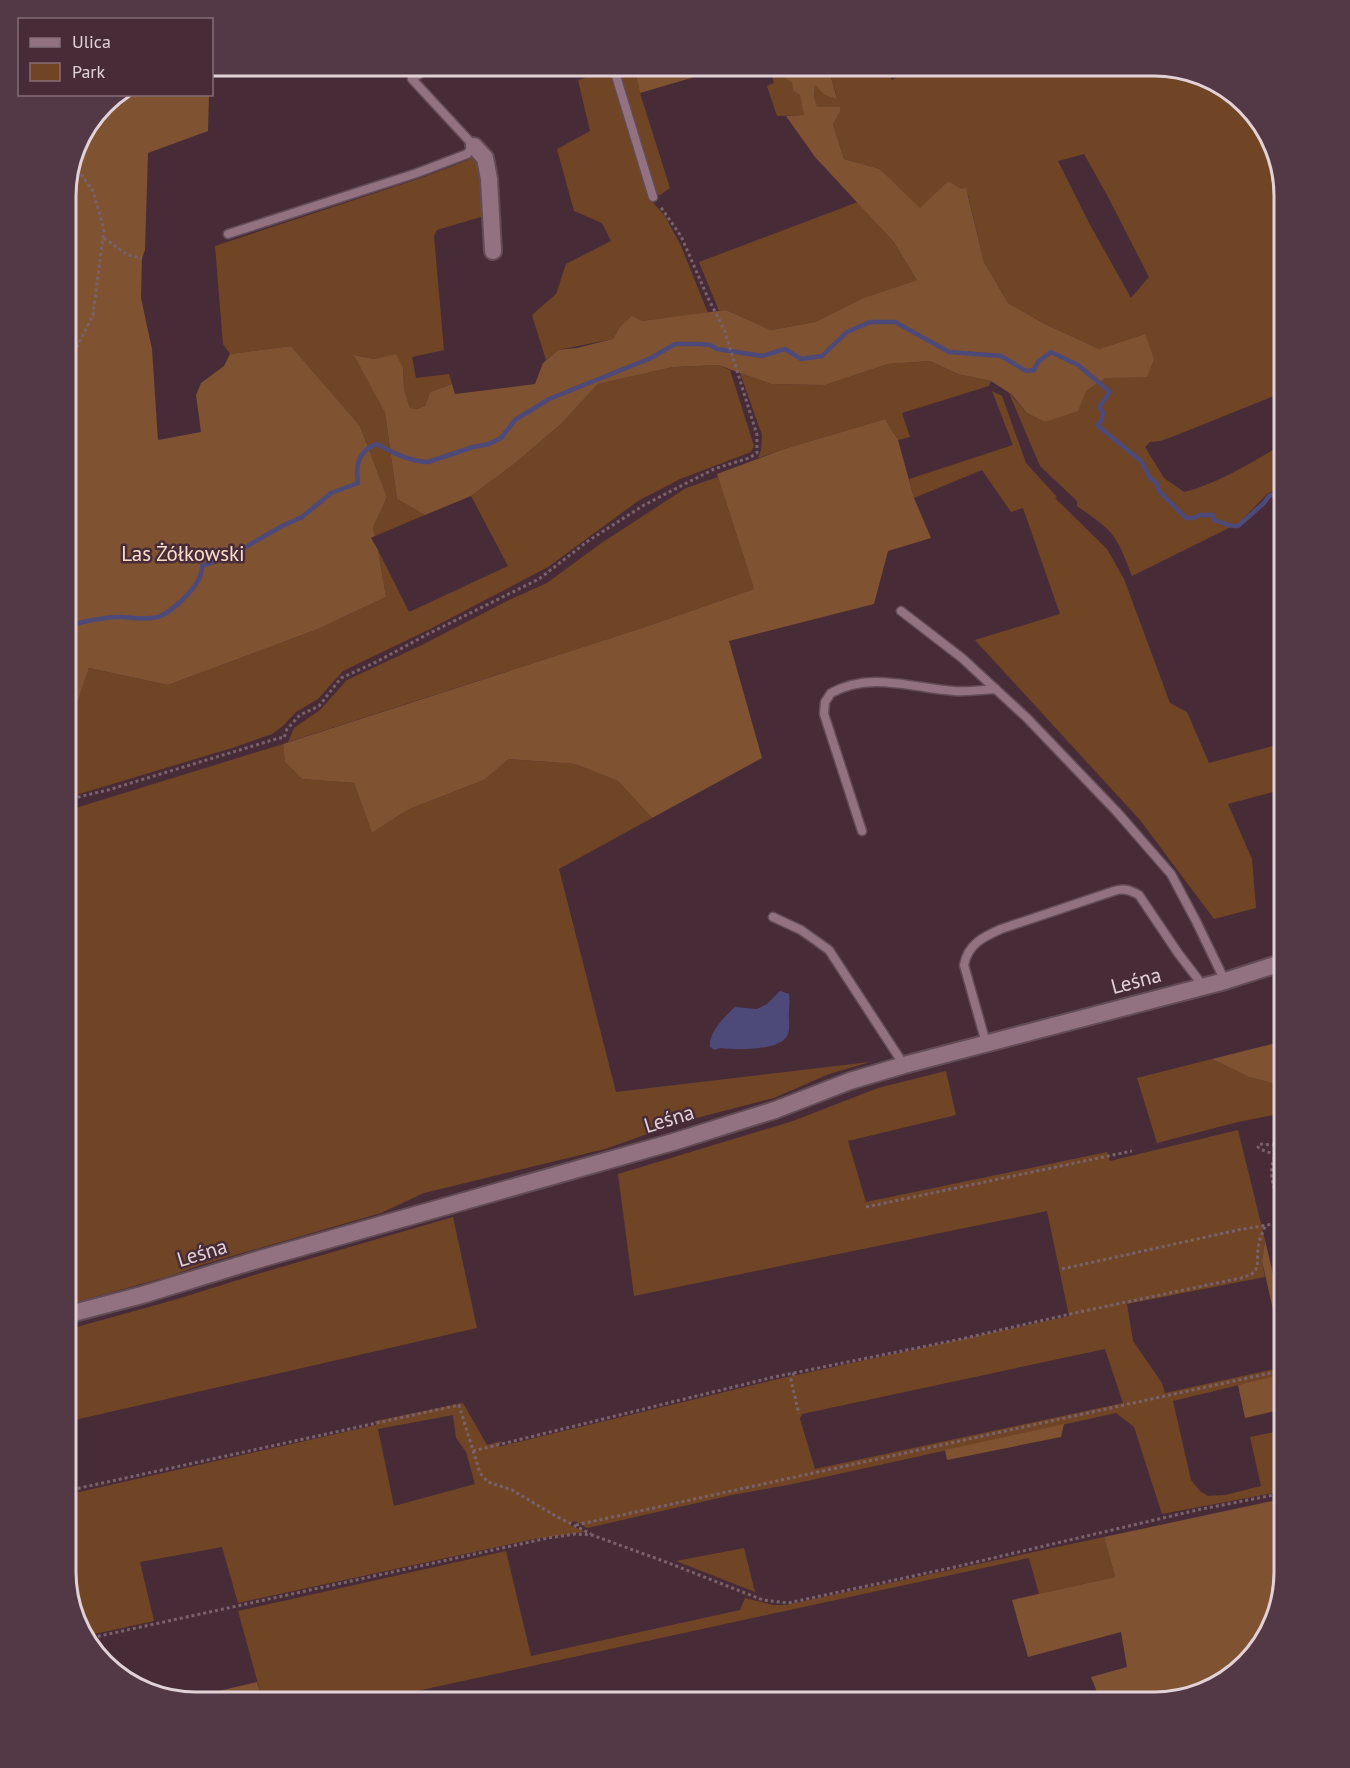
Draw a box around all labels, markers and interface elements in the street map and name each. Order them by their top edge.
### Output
legend [18,18,213,96]
text: Ulica [72,30,111,53]
text: Park [72,60,105,83]
park label: Las Żółkowski [121,540,245,567]
street label: Leśna [1108,961,1164,1000]
street label: Leśna [641,1098,697,1139]
street label: Leśna [174,1232,230,1273]

